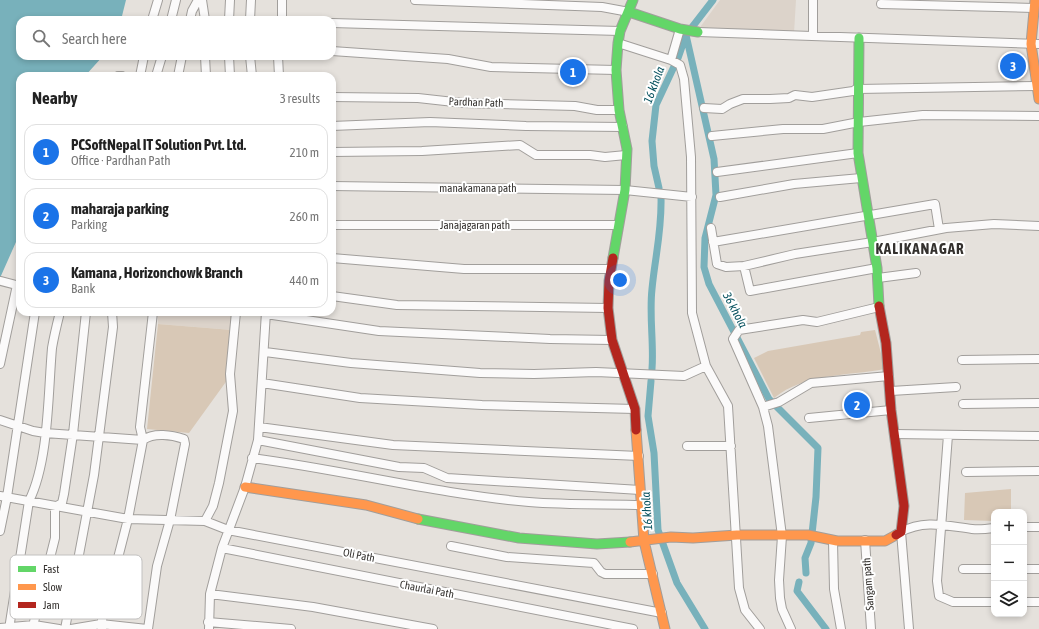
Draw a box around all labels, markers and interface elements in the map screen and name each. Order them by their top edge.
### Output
search box [16,16,336,60]
icon: search [30,27,52,49]
text: Search here [62,30,127,47]
pin: 3 [1000,51,1026,81]
pin: 1 [560,57,586,87]
water label: 16 khola [641,64,668,105]
text: Nearby [32,88,78,108]
text: 3 results [280,91,320,106]
street label: Pardhan Path [448,95,504,109]
text: PCSoftNepal IT Solution Pvt. Ltd. [71,136,246,153]
text: 1 [43,145,49,160]
text: 210 m [290,145,319,160]
text: Office · Pardhan Path [71,153,170,168]
street label: manakamana path [439,182,517,194]
text: maharaja parking [71,200,169,217]
text: 2 [43,209,49,224]
text: 260 m [290,209,319,224]
text: Parking [71,217,107,232]
street label: Janajagaran path [440,219,510,231]
district label: KALIKANAGAR [875,240,965,257]
text: Kamana , Horizonchowk Branch [71,264,243,281]
your location [610,270,630,290]
text: 3 [43,273,49,288]
text: 440 m [290,273,319,288]
text: Bank [71,281,95,296]
water label: 36 khola [719,289,750,331]
pin: 2 [844,390,870,420]
water label: 16 khola [639,491,655,531]
map controls [991,509,1027,617]
button: + [991,509,1027,545]
button: − [991,545,1027,581]
street label: Oli Path [342,546,376,564]
legend [10,555,142,619]
street label: Sangam path [860,557,876,611]
text: Fast [43,563,59,575]
street label: Chaurlai Path [399,578,455,600]
text: Slow [43,581,62,593]
button: layers [991,581,1027,617]
text: Jam [43,599,60,611]

